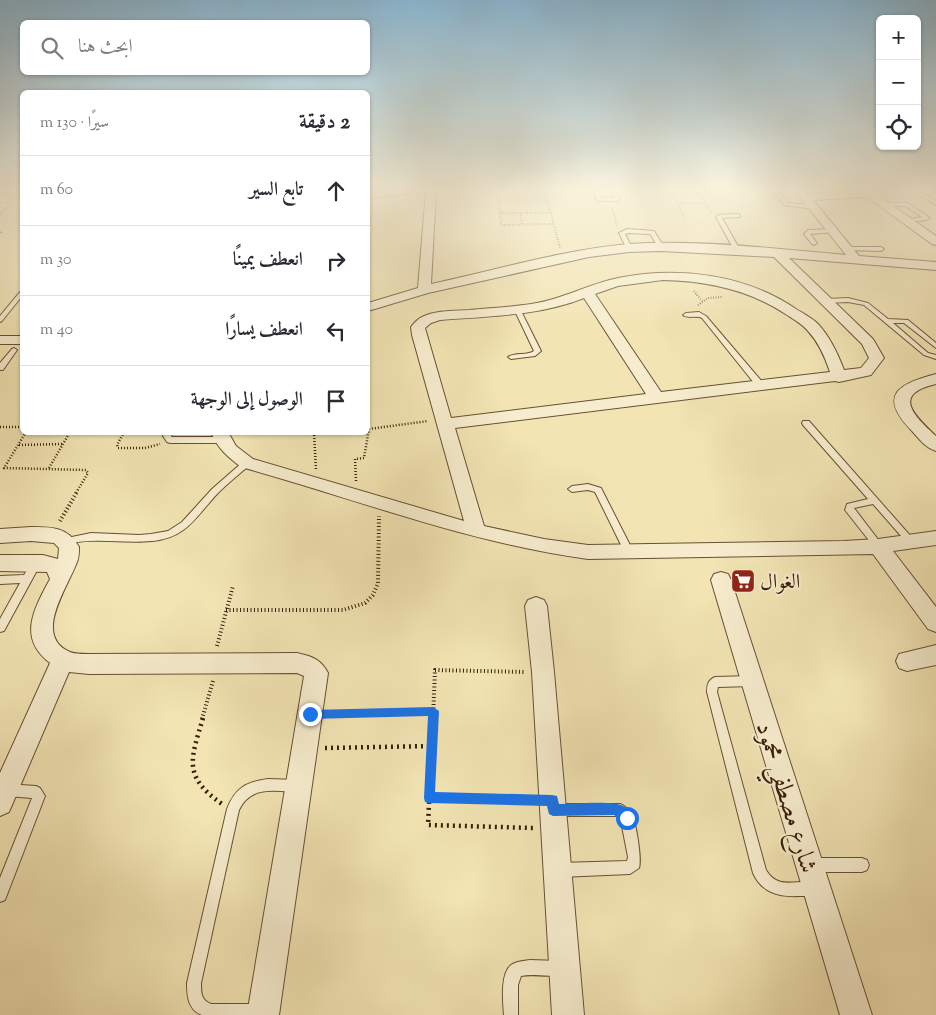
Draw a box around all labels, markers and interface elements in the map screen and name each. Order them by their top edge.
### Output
map controls [876,15,921,150]
button: + [876,15,921,60]
search box [20,20,370,75]
icon: search [38,34,66,62]
text: ابحث هنا [78,34,133,61]
button: − [876,60,921,105]
button: locate [876,105,921,150]
text: 2 دقيقة [299,108,350,138]
text: سيرًا · 130 m [40,112,109,135]
text: تابع السير [249,177,303,204]
icon: ahead [322,177,350,205]
text: 60 m [40,179,73,202]
text: انعطف يمينًا [233,247,303,274]
icon: right [322,247,350,275]
text: 30 m [40,249,71,272]
text: انعطف يسارًا [225,317,303,344]
icon: left [322,317,350,345]
text: 40 m [40,319,73,342]
text: الوصول إلى الوجهة [191,387,303,414]
icon: arrive [322,387,350,415]
supermarket icon: الغوال [730,568,756,594]
place label: الغوال [760,568,800,598]
route end [299,703,322,726]
street label: شارع مصطفي محمود [741,718,825,879]
route start [616,807,639,830]

